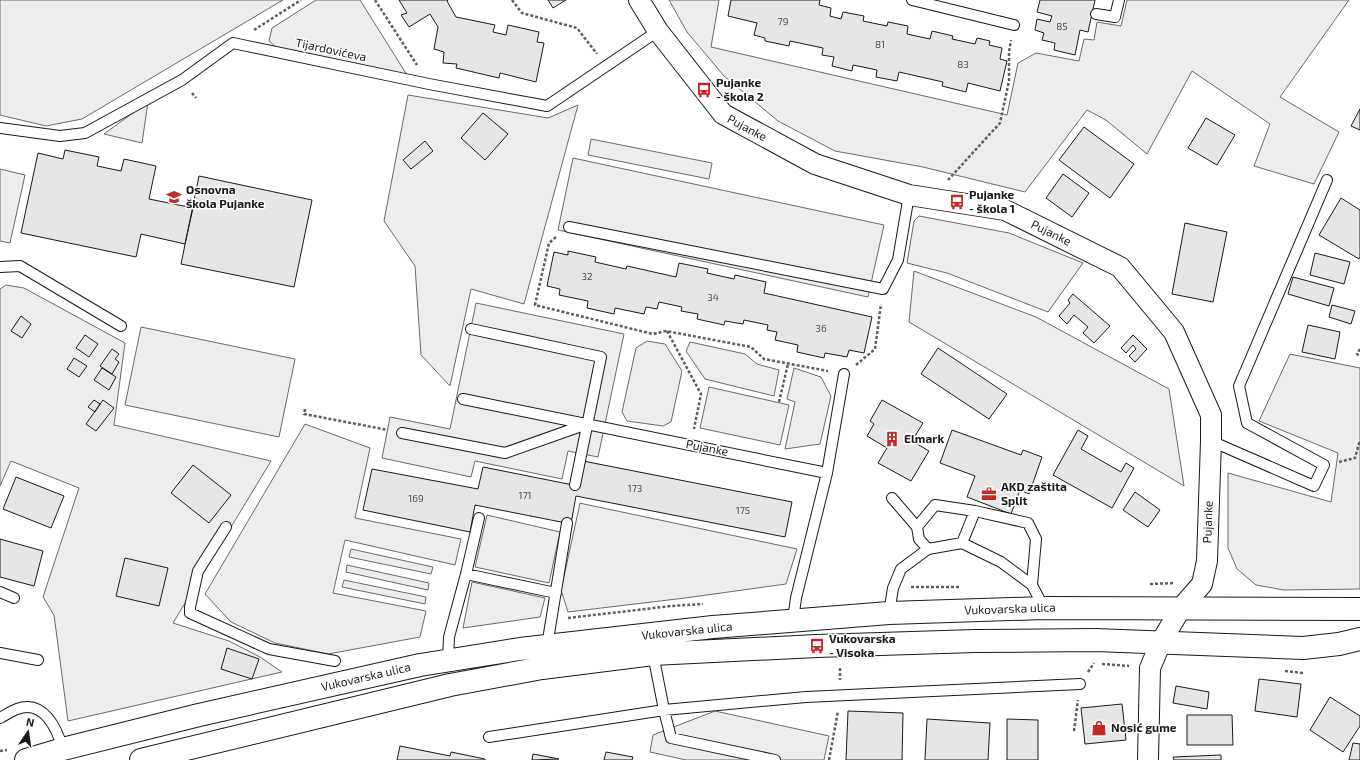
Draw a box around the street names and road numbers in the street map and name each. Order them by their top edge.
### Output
street label: Tijardovićeva [294,35,368,64]
street label: Pujanke [725,111,770,144]
street label: Pujanke [1029,216,1074,249]
street label: Pujanke [685,436,730,459]
street label: Pujanke [1199,500,1216,544]
street label: Vukovarska ulica [964,599,1056,617]
street label: Vukovarska ulica [641,618,733,642]
street label: Vukovarska ulica [320,659,412,693]

